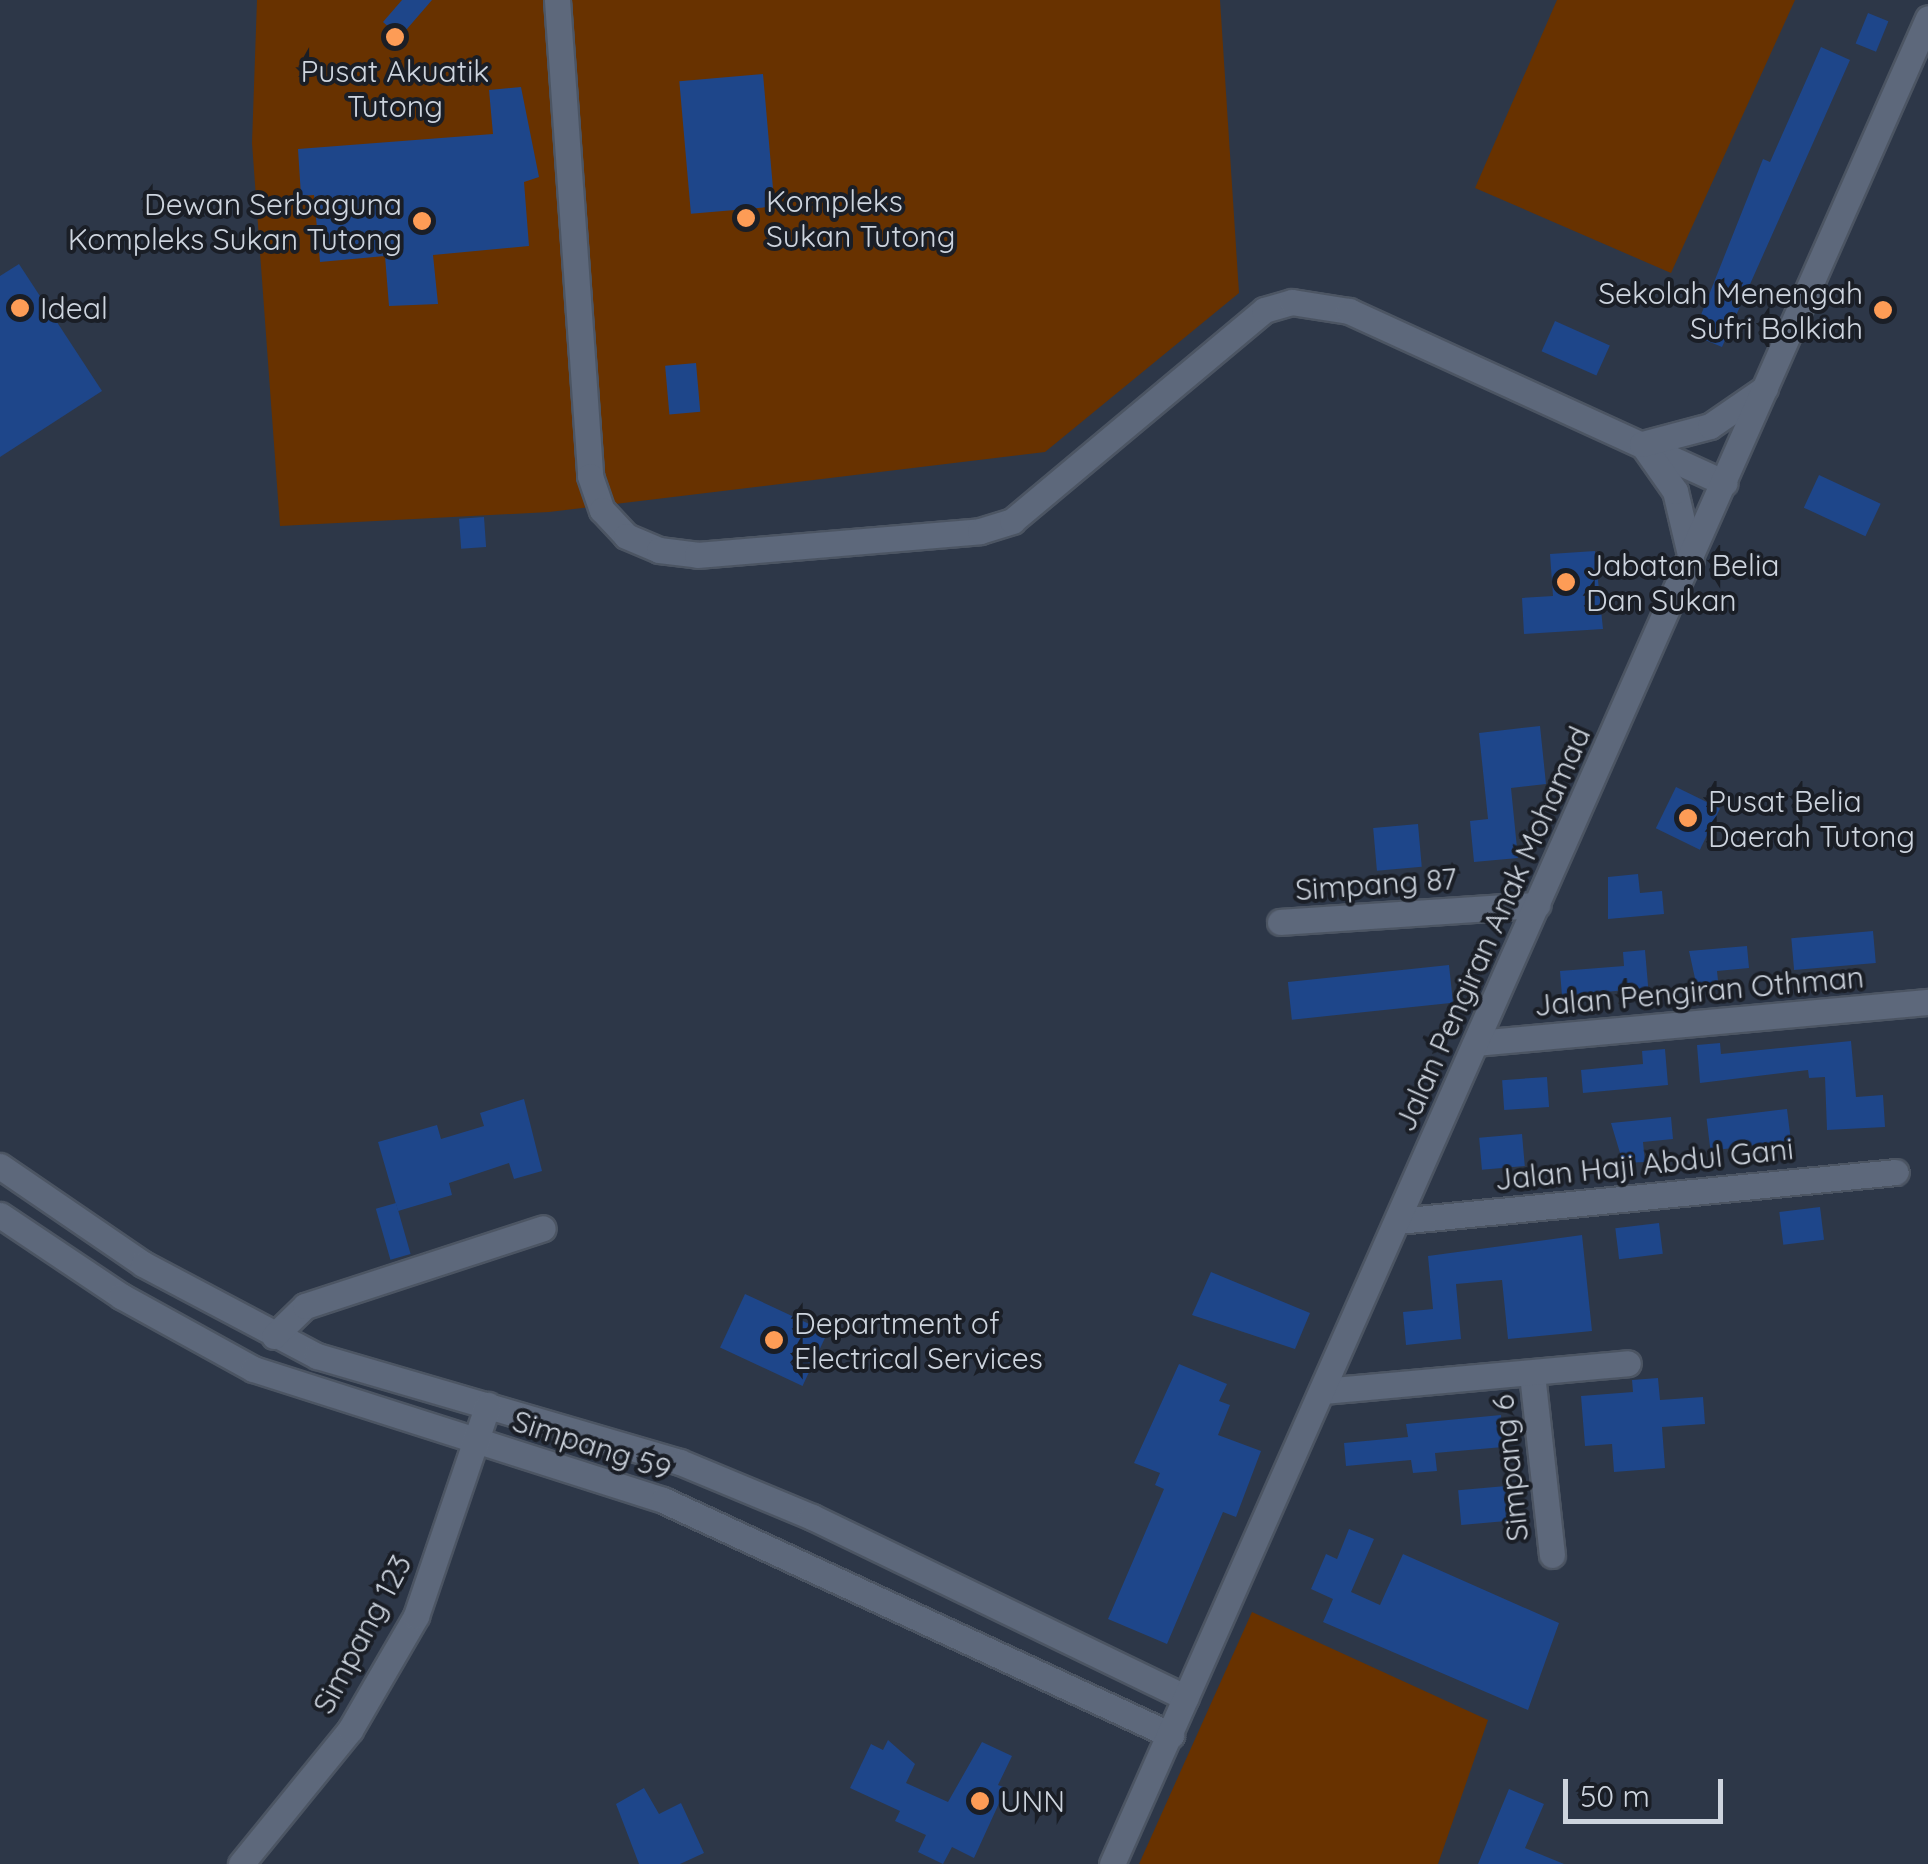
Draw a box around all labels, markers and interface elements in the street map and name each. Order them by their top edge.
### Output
marker: Pusat Akuatik Tutong [384,26,406,48]
place label: Pusat Akuatik Tutong [301,53,489,124]
place label: Kompleks Sukan Tutong [766,183,955,254]
place label: Dewan Serbaguna Kompleks Sukan Tutong [68,186,402,256]
marker: Kompleks Sukan Tutong [735,207,757,229]
marker: Dewan Serbaguna Kompleks Sukan Tutong [411,210,433,232]
place label: Sekolah Menengah Sufri Bolkiah [1598,275,1863,346]
place label: Ideal [40,290,108,326]
marker: Ideal [9,297,31,319]
marker: Sekolah Menengah Sufri Bolkiah [1872,299,1894,321]
place label: Jabatan Belia Dan Sukan [1586,547,1780,618]
marker: Jabatan Belia Dan Sukan [1555,571,1577,593]
street label: Jalan Pengiran Anak Mohamad [1386,721,1598,1137]
place label: Pusat Belia Daerah Tutong [1708,783,1915,854]
marker: Pusat Belia Daerah Tutong [1677,807,1699,829]
street label: Simpang 87 [1294,860,1458,908]
street label: Jalan Pengiran Othman [1533,959,1865,1023]
street label: Jalan Haji Abdul Gani [1493,1130,1795,1198]
place label: Department of Electrical Services [794,1305,1043,1376]
marker: Department of Electrical Services [763,1329,785,1351]
street label: Simpang 6 [1484,1393,1536,1543]
street label: Simpang 59 [508,1402,676,1488]
street label: Simpang 123 [305,1548,419,1720]
scale bar [1568,1759,1728,1821]
text: 50 m [1580,1777,1650,1815]
place label: UNN [1000,1783,1065,1819]
marker: UNN [969,1790,991,1812]

